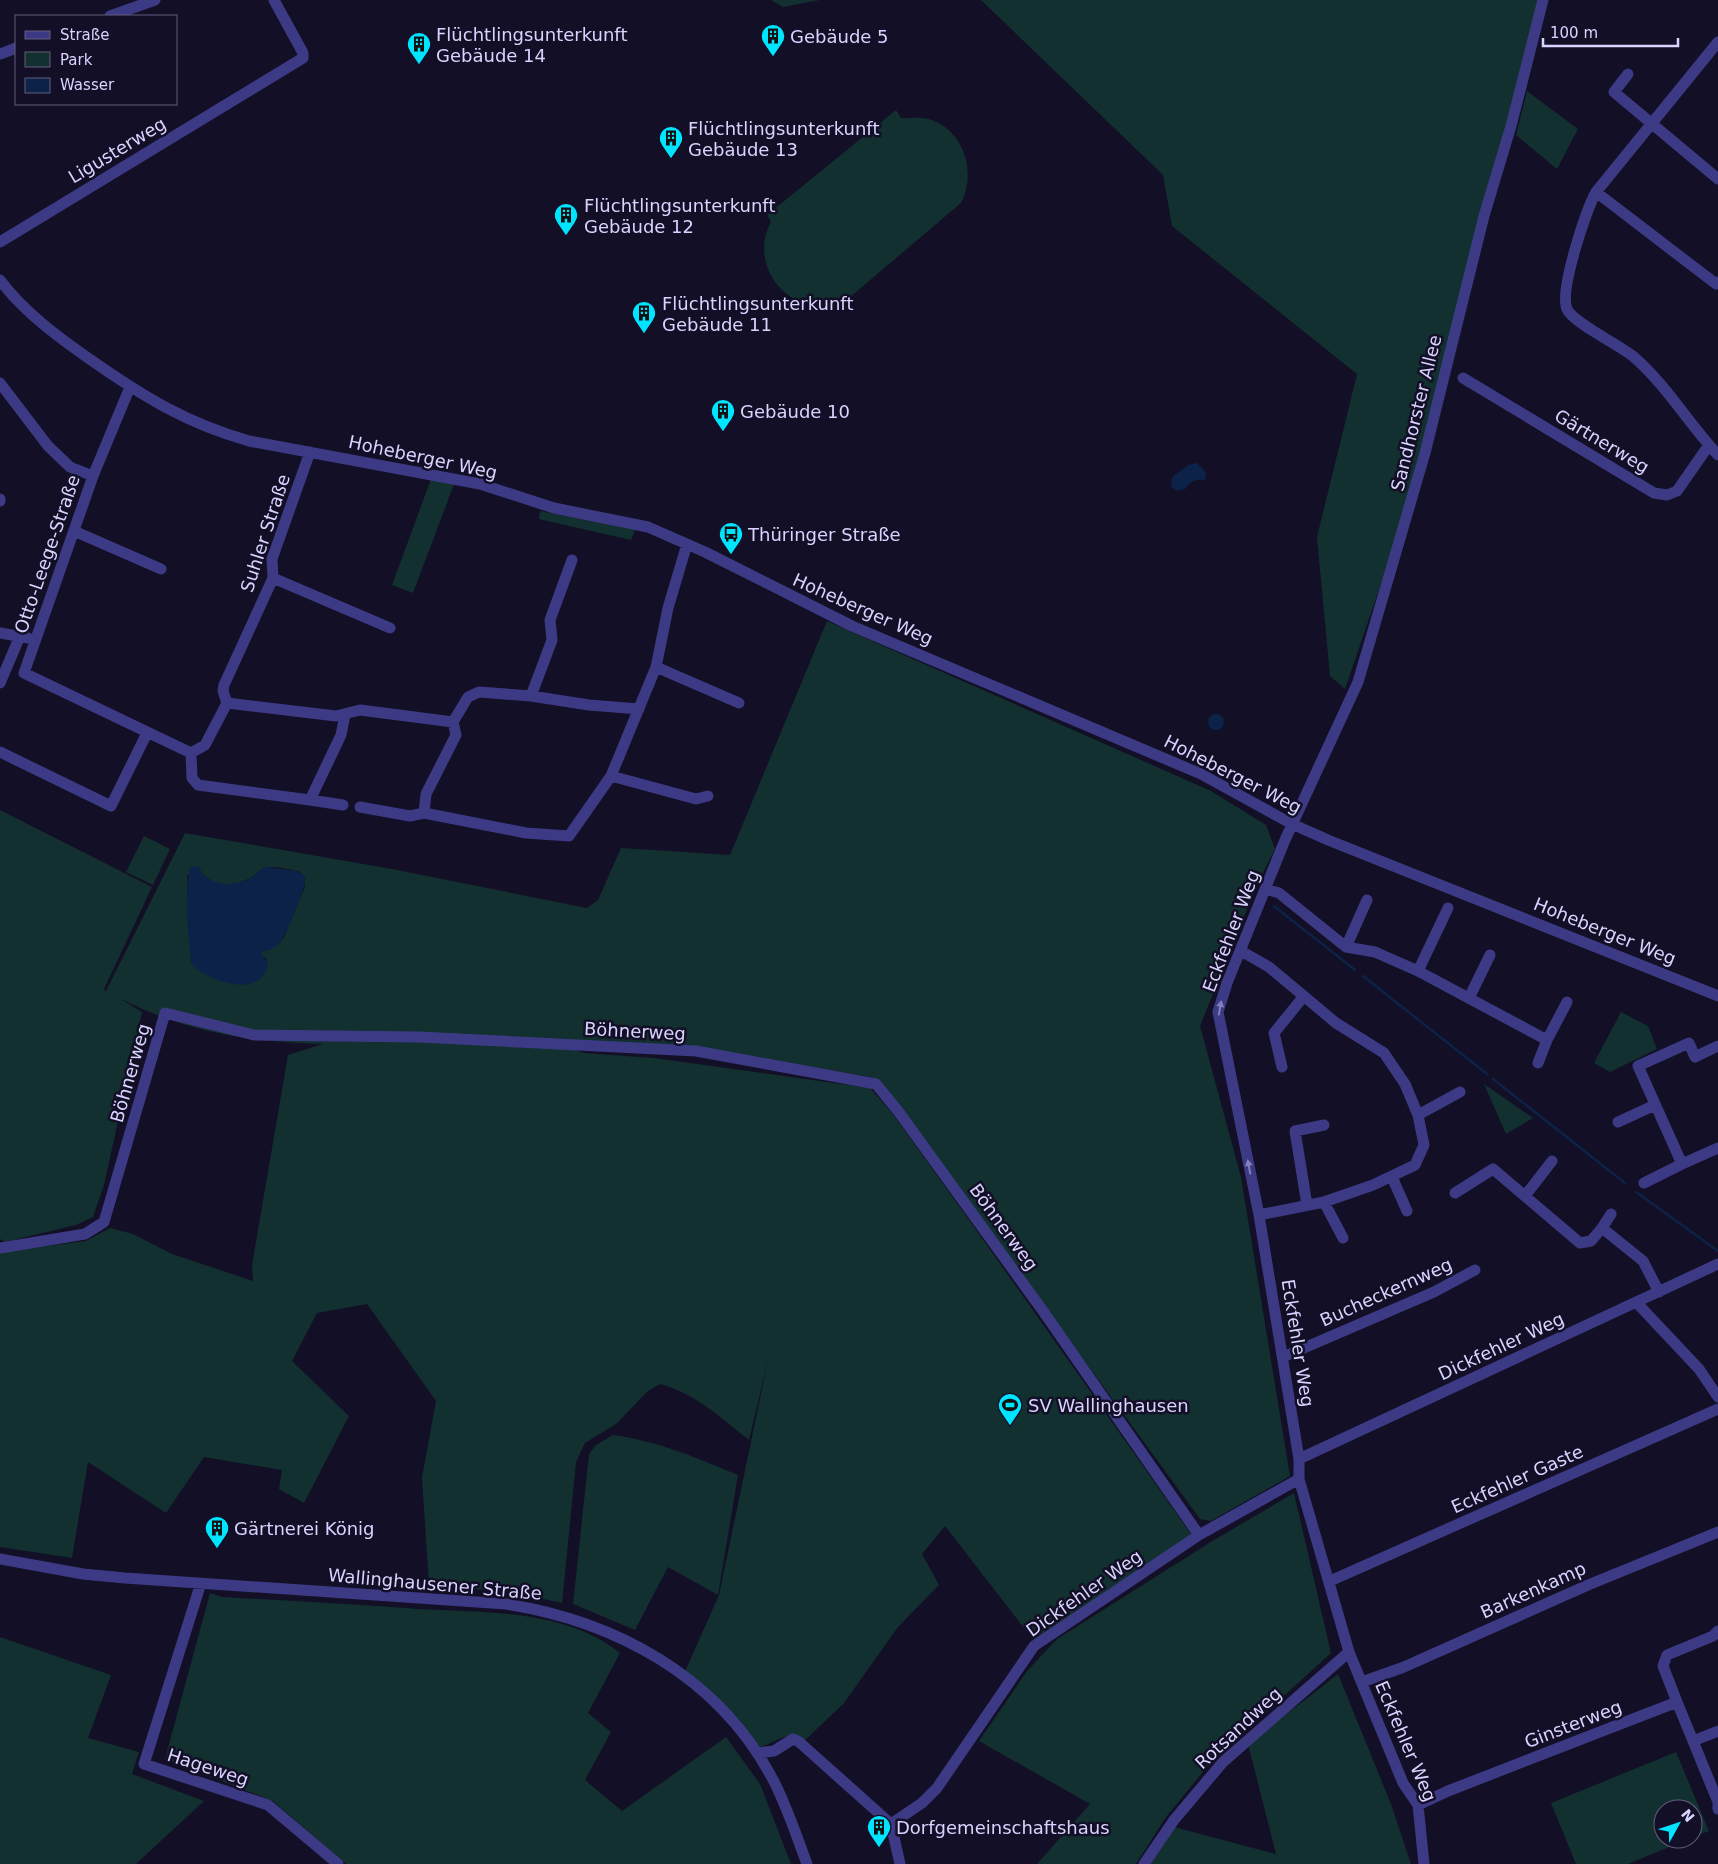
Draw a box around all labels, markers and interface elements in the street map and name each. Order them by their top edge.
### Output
legend [15,15,178,105]
scale bar [1543,15,1678,47]
building icon: Gebäude 5 [760,23,786,57]
place label: Flüchtlingsunterkunft Gebäude 14 [436,24,627,66]
text: 100 m [1550,24,1598,42]
text: Straße [60,26,109,44]
place label: Gebäude 5 [790,26,889,47]
building icon: Flüchtlingsunterkunft Gebäude 14 [406,31,432,65]
text: Park [60,51,93,69]
text: Wasser [60,76,115,94]
street label: Ligusterweg [64,113,170,187]
place label: Flüchtlingsunterkunft Gebäude 13 [688,118,879,160]
building icon: Flüchtlingsunterkunft Gebäude 13 [658,125,684,159]
place label: Flüchtlingsunterkunft Gebäude 12 [584,195,775,237]
building icon: Flüchtlingsunterkunft Gebäude 12 [553,202,579,236]
place label: Flüchtlingsunterkunft Gebäude 11 [662,293,853,335]
building icon: Flüchtlingsunterkunft Gebäude 11 [631,300,657,334]
street label: Sandhorster Allee [1386,333,1446,493]
building icon: Gebäude 10 [710,398,736,432]
place label: Gebäude 10 [740,401,850,422]
street label: Gärtnerweg [1551,405,1653,477]
street label: Hoheberger Weg [347,431,499,483]
street label: Suhler Straße [236,471,294,595]
street label: Otto-Leege-Straße [10,472,84,636]
bus stop icon: Thüringer Straße [718,521,744,555]
place label: Thüringer Straße [747,524,901,545]
street label: Hoheberger Weg [790,569,936,649]
street label: Hoheberger Weg [1161,730,1305,818]
street label: Eckfehler Weg [1198,867,1264,995]
street label: Hoheberger Weg [1531,893,1679,969]
one-way arrow [1217,999,1225,1015]
street label: Böhnerweg [584,1018,686,1044]
street label: Böhnerweg [106,1021,154,1125]
one-way arrow [1245,1158,1253,1174]
street label: Böhnerweg [966,1180,1042,1274]
street label: Bucheckernweg [1317,1253,1455,1331]
street label: Eckfehler Weg [1278,1278,1318,1408]
street label: Dickfehler Weg [1435,1308,1567,1384]
sports icon: SV Wallinghausen [997,1392,1023,1426]
place label: SV Wallinghausen [1028,1395,1189,1416]
street label: Eckfehler Gaste [1448,1440,1586,1518]
building icon: Gärtnerei König [204,1515,230,1549]
place label: Gärtnerei König [234,1518,374,1539]
street label: Dickfehler Weg [1022,1545,1146,1641]
street label: Barkenkamp [1477,1557,1589,1623]
street label: Wallinghausener Straße [327,1564,543,1604]
street label: Eckfehler Weg [1371,1678,1441,1804]
street label: Rotsandweg [1191,1683,1285,1773]
street label: Ginsterweg [1521,1696,1625,1752]
street label: Hageweg [165,1744,251,1790]
north arrow [1653,1799,1703,1849]
text: N [1678,1806,1698,1825]
building icon: Dorfgemeinschaftshaus [866,1814,892,1848]
place label: Dorfgemeinschaftshaus [896,1817,1110,1838]

